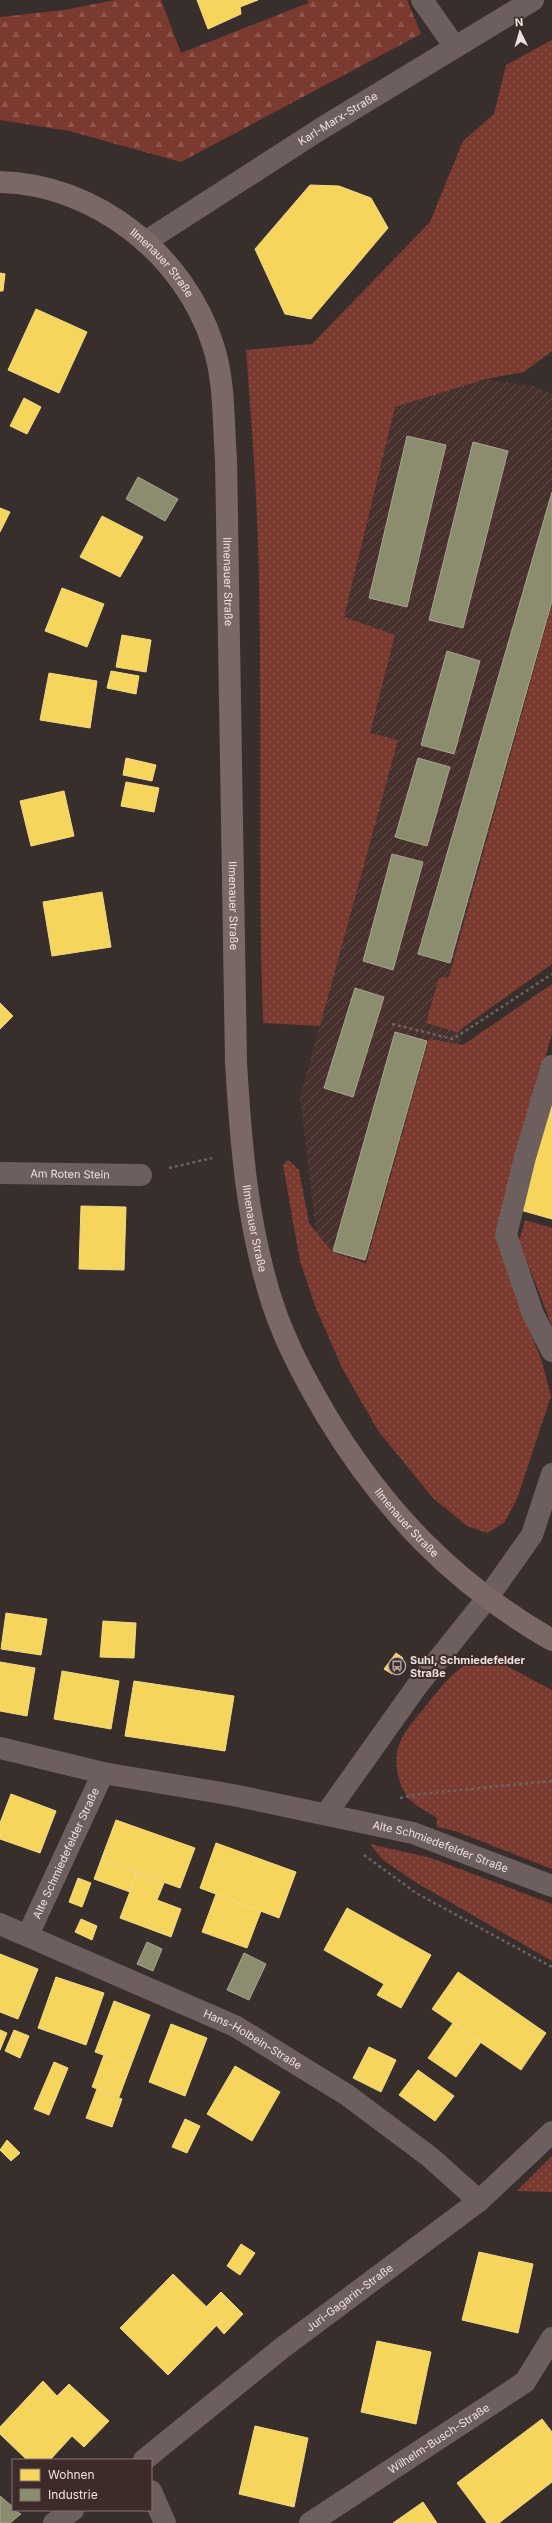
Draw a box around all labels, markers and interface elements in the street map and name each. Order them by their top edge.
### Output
north arrow [500,12,540,52]
text: N [514,15,524,29]
street label: Karl-Marx-Straße [295,89,380,149]
street label: Ilmenauer Straße [127,225,197,300]
street label: Ilmenauer Straße [220,537,236,626]
street label: Ilmenauer Straße [226,861,241,950]
street label: Am Roten Stein [30,1166,110,1182]
street label: Ilmenauer Straße [240,1184,270,1274]
street label: Ilmenauer Straße [372,1485,442,1560]
place label: Suhl, Schmiedefelder Straße [410,1653,526,1680]
bus stop icon: Suhl, Schmiedefelder Straße [387,1656,407,1676]
street label: Alte Schmiedefelder Straße [29,1786,102,1921]
street label: Alte Schmiedefelder Straße [371,1818,510,1876]
street label: Hans-Holbein-Straße [201,2006,304,2072]
street label: Juri-Gagarin-Straße [303,2261,396,2335]
street label: Wilhelm-Busch-Straße [386,2400,492,2477]
legend [12,2459,152,2511]
text: Wohnen [48,2467,95,2482]
text: Industrie [48,2487,98,2502]

